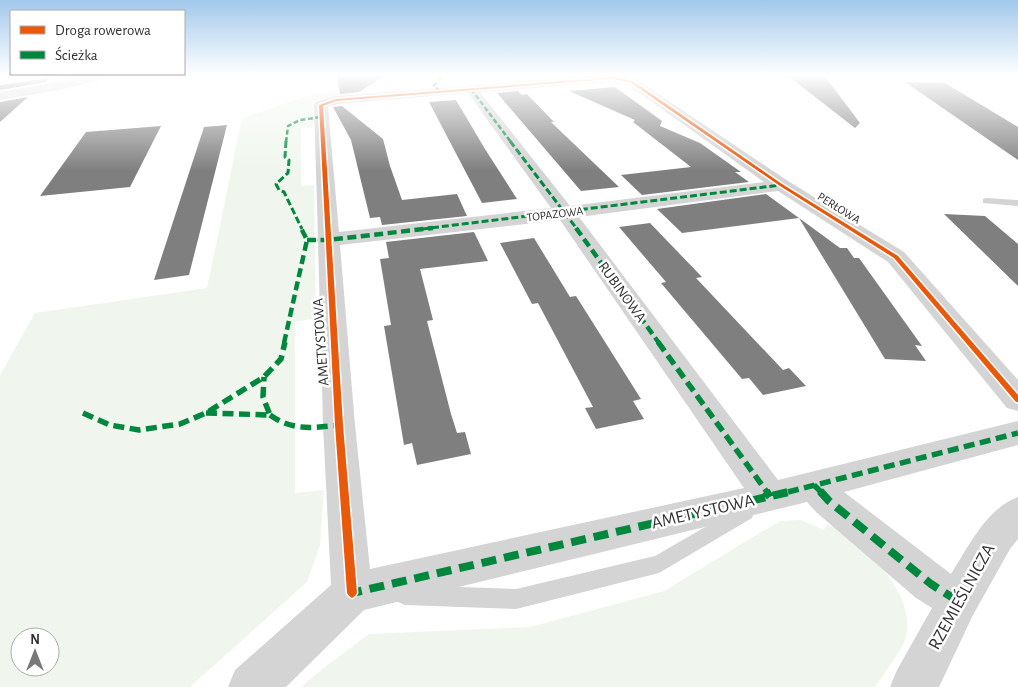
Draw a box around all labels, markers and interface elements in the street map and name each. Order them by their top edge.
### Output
legend [10,10,185,75]
text: Droga rowerowa [55,23,151,38]
text: Ścieżka [55,46,98,63]
street label: PERŁOWA [815,190,863,226]
street label: TOPAZOWA [526,205,584,223]
street label: RUBINOWA [595,259,649,325]
street label: AMETYSTOWA [310,297,332,386]
street label: AMETYSTOWA [650,491,757,533]
street label: RZEMIEŚLNICZA [923,539,999,653]
north arrow [10,627,60,677]
text: N [30,633,40,647]

